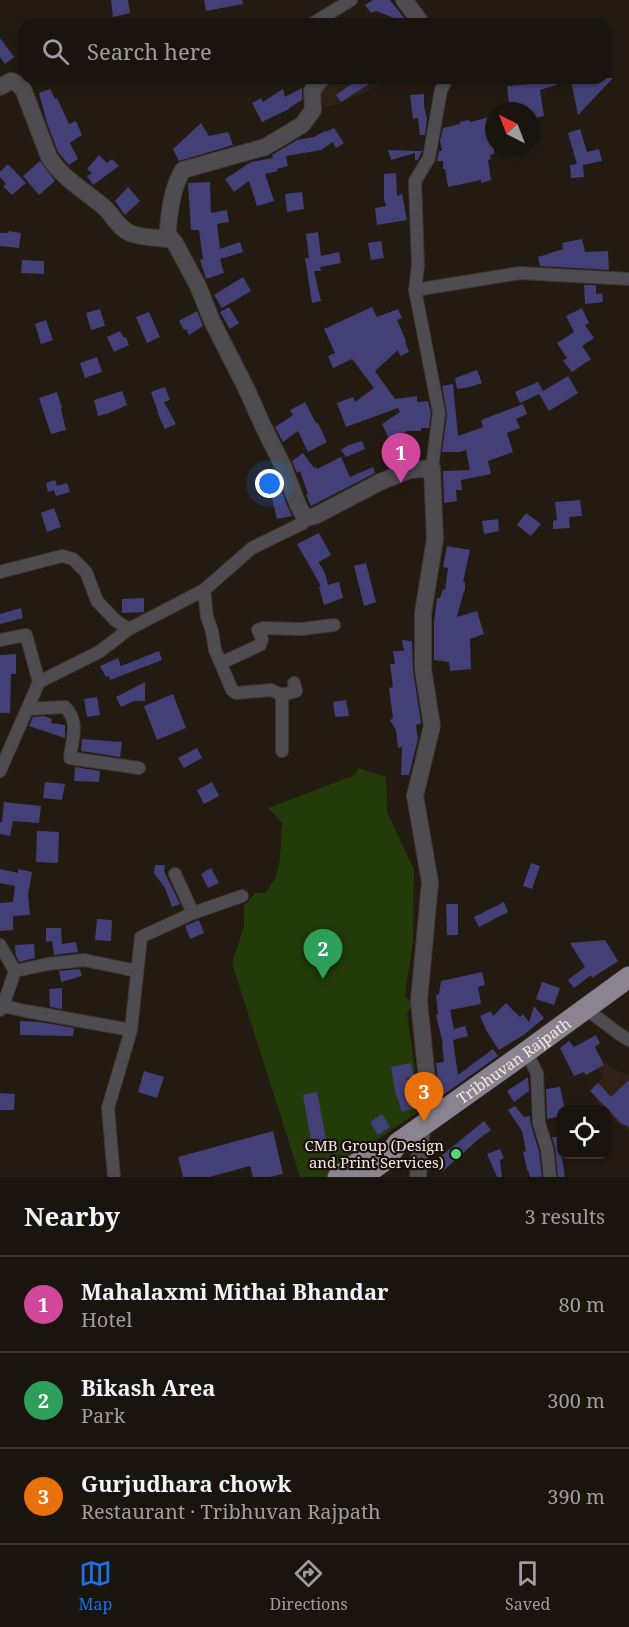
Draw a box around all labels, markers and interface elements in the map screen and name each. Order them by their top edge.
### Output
search box [18,18,611,84]
icon: search [39,35,72,68]
text: Search here [87,36,212,66]
north arrow [485,102,539,156]
pin: 1 [382,434,420,483]
your location [255,469,284,498]
pin: 2 [304,930,342,979]
street label: Tribhuvan Rajpath [453,1013,575,1108]
pin: 3 [404,1072,444,1122]
map controls [557,1105,611,1159]
button: locate [557,1105,611,1159]
place label: CMB Group (Design and Print Services) [305,1135,444,1172]
marker: CMB Group (Design and Print Services) [449,1147,463,1161]
text: Nearby [24,1198,120,1234]
text: 3 results [525,1203,605,1230]
text: Mahalaxmi Mithai Bhandar [81,1276,389,1306]
text: 1 [38,1291,49,1318]
text: 80 m [559,1291,605,1318]
text: Hotel [81,1306,132,1333]
text: Bikash Area [81,1372,216,1402]
text: 2 [38,1387,49,1414]
text: 300 m [547,1387,605,1414]
text: Park [81,1402,125,1429]
text: Gurjudhara chowk [81,1468,291,1498]
text: 3 [38,1483,49,1510]
text: 390 m [547,1483,605,1510]
text: Restaurant · Tribhuvan Rajpath [81,1498,381,1525]
tab: Map [79,1557,112,1615]
tab: Directions [270,1557,348,1615]
tab: Saved [505,1557,550,1615]

